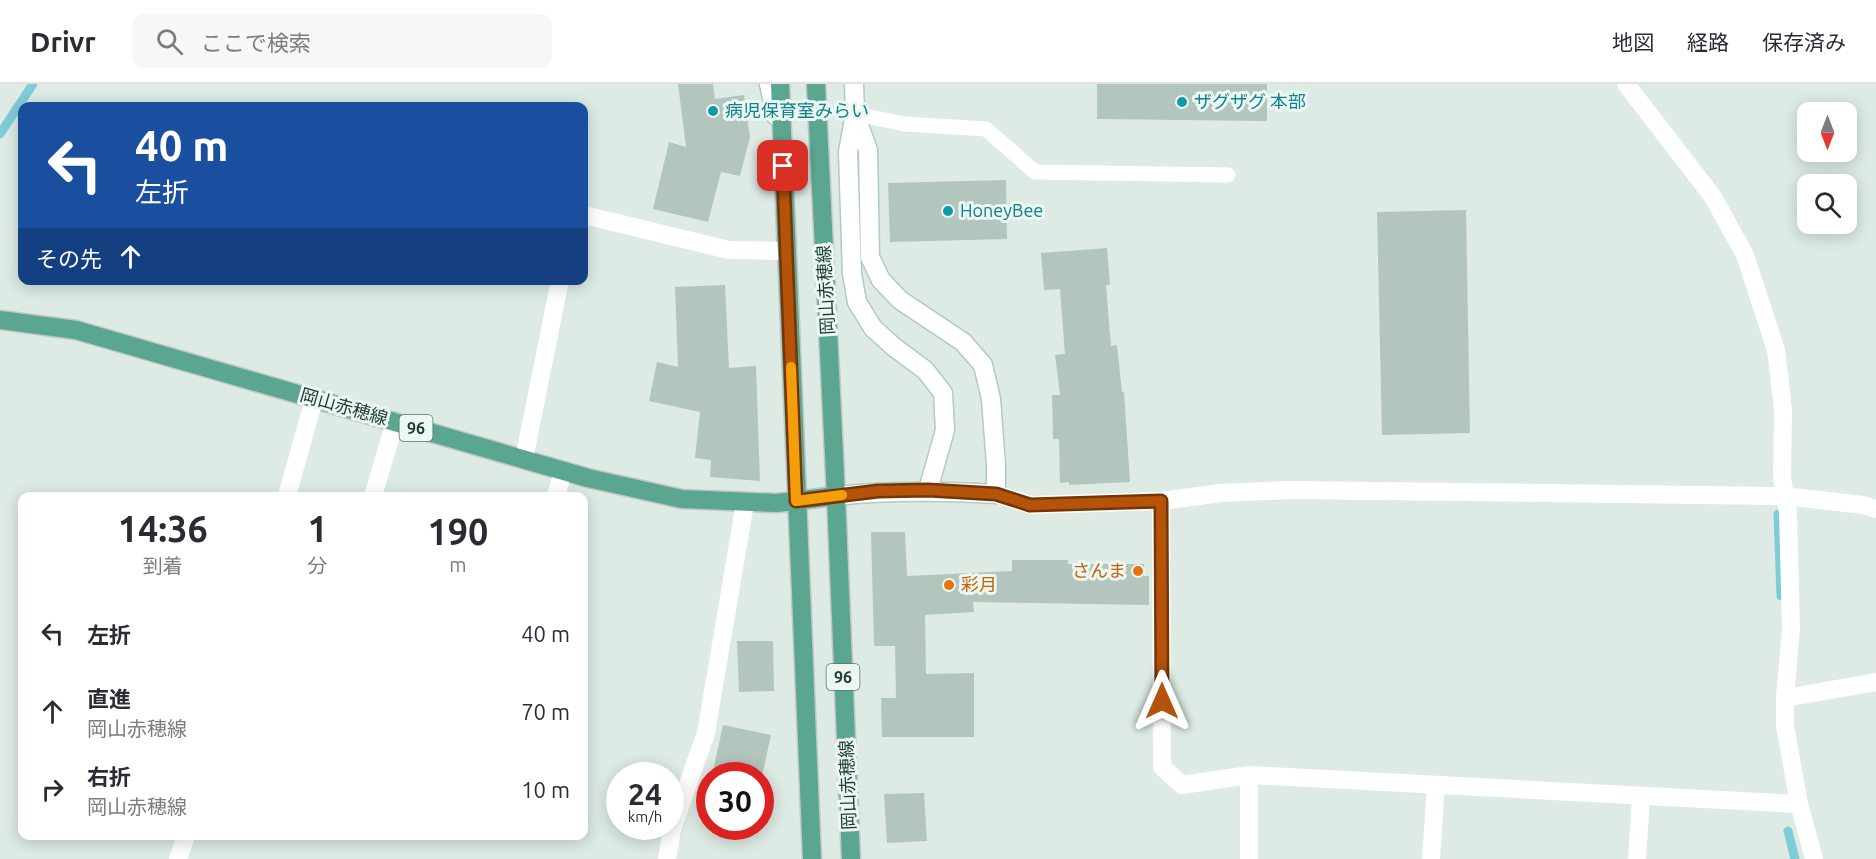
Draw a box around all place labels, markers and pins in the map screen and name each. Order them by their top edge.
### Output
place label: ザグザグ 本部 [1194,91,1306,111]
marker: ザグザグ 本部 [1175,95,1189,109]
place label: 病児保育室みらい [725,100,869,120]
marker: 病児保育室みらい [706,104,720,118]
pin [757,140,808,191]
place label: HoneyBee [960,200,1043,220]
marker: HoneyBee [941,204,955,218]
place label: さんま [1072,560,1126,580]
marker: さんま [1131,564,1145,578]
place label: 彩月 [961,574,997,594]
marker: 彩月 [942,578,956,592]

